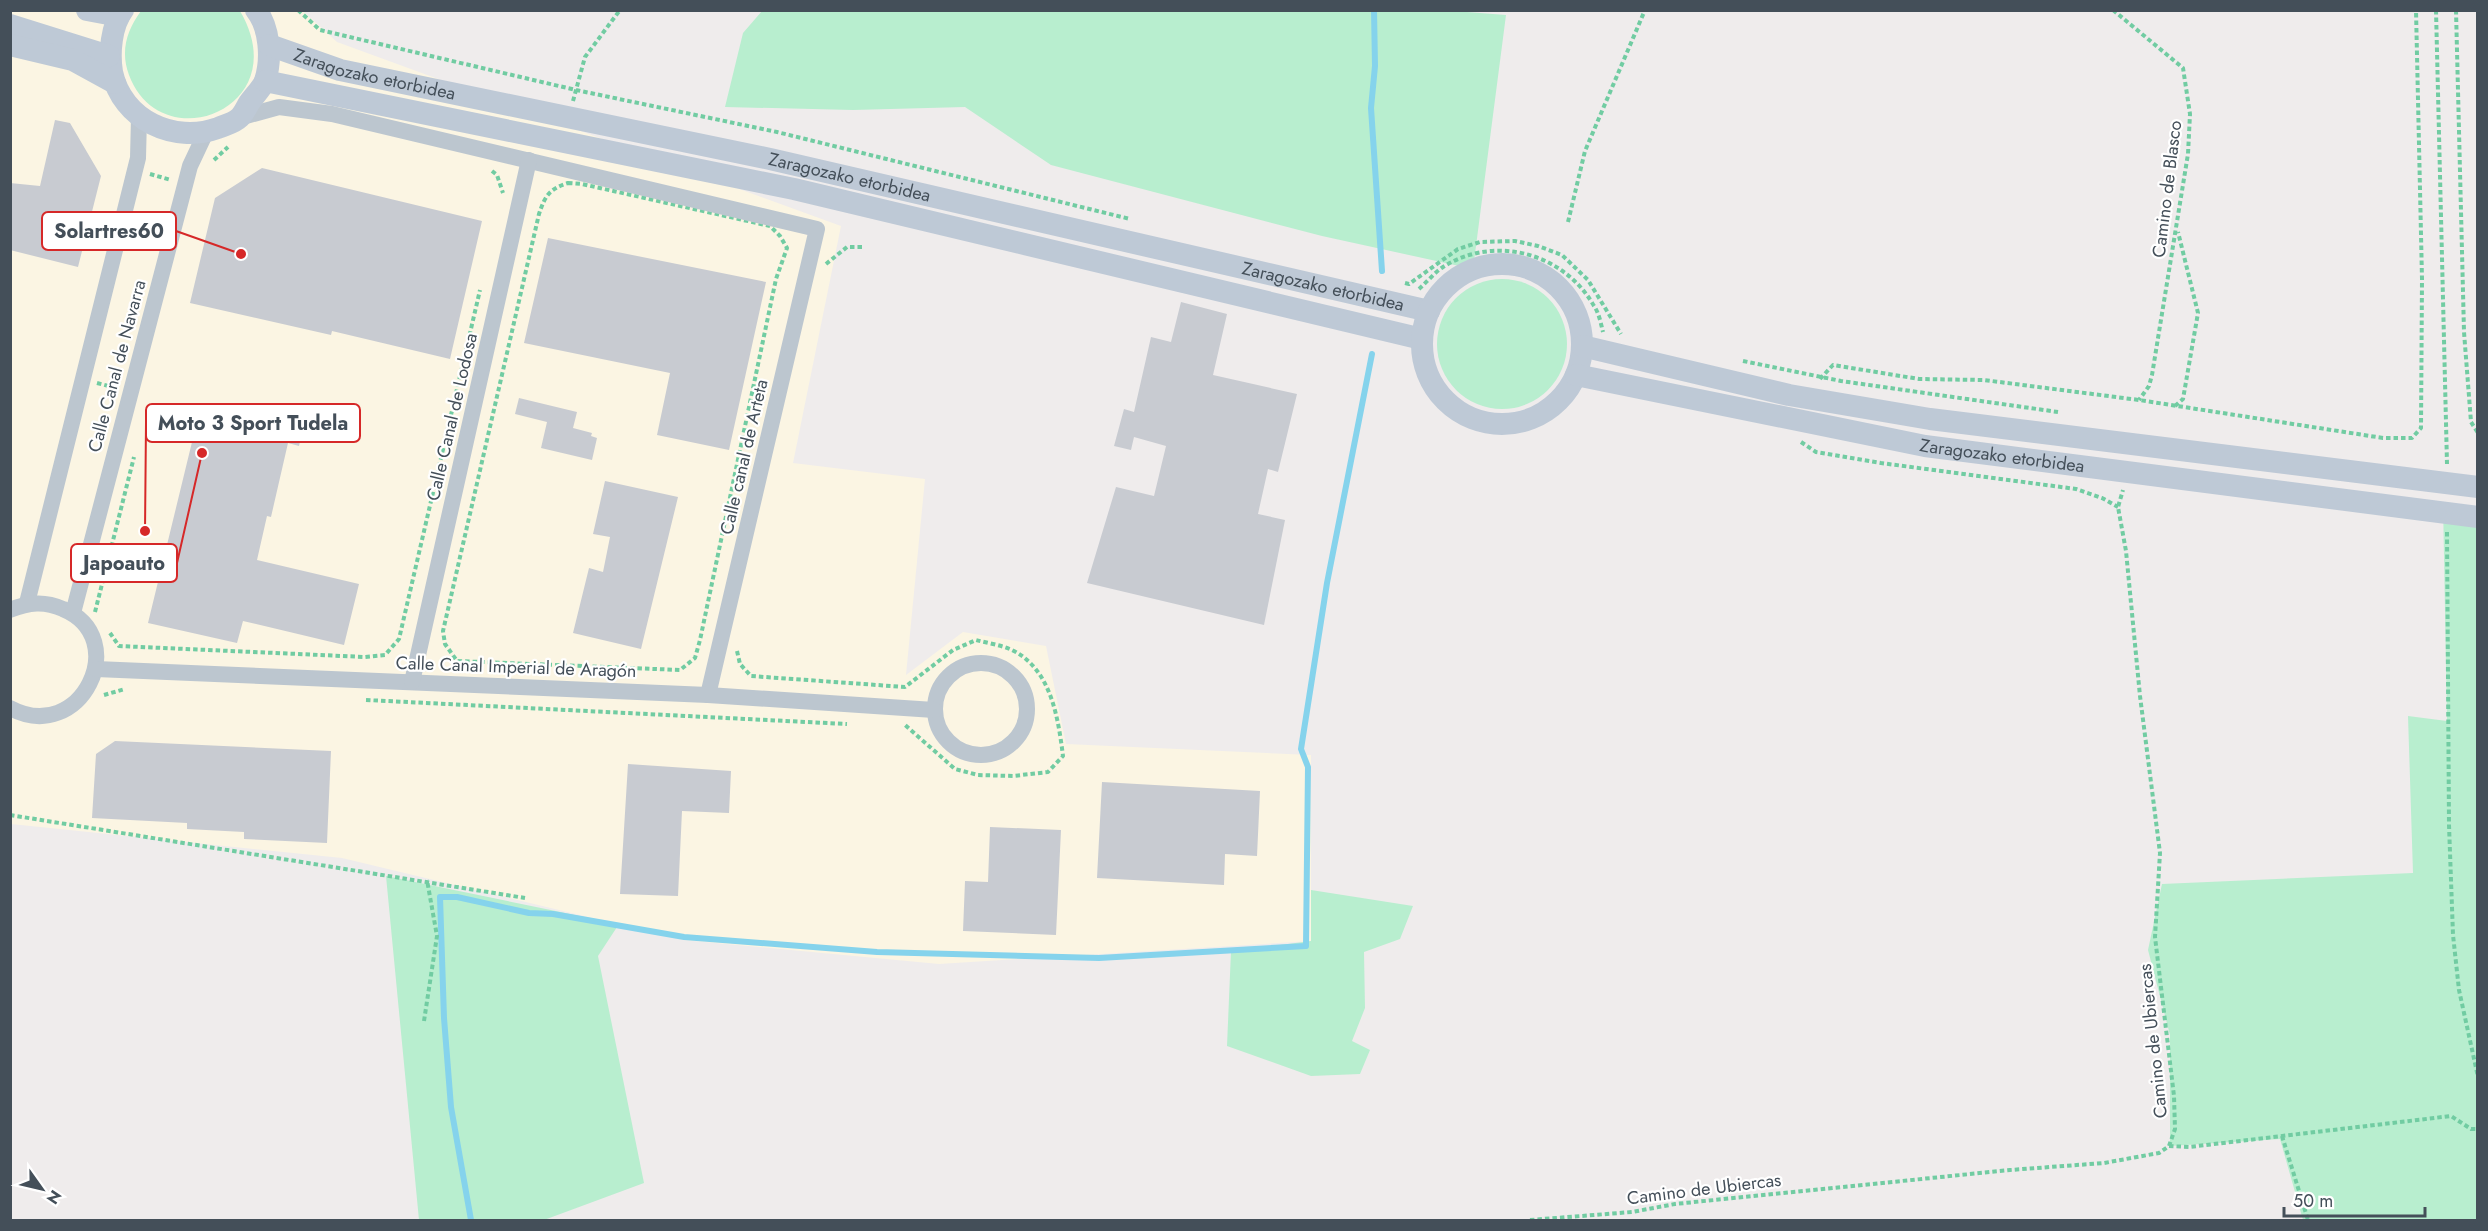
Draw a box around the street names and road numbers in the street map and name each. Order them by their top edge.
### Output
street label: Zaragozako etorbidea [290,42,458,107]
street label: Camino de Blasco [2146,119,2188,259]
street label: Zaragozako etorbidea [766,146,933,209]
street label: Zaragozako etorbidea [1239,255,1407,318]
street label: Calle Canal de Navarra [81,277,153,455]
street label: Calle Canal de Lodosa [420,331,484,503]
street label: Calle canal de Arteta [714,377,774,537]
street label: Zaragozako etorbidea [1917,432,2086,479]
street label: Calle Canal Imperial de Aragón [395,650,637,684]
street label: Camino de Ubiercas [2132,962,2174,1120]
street label: Camino de Ubiercas [1625,1167,1783,1211]

